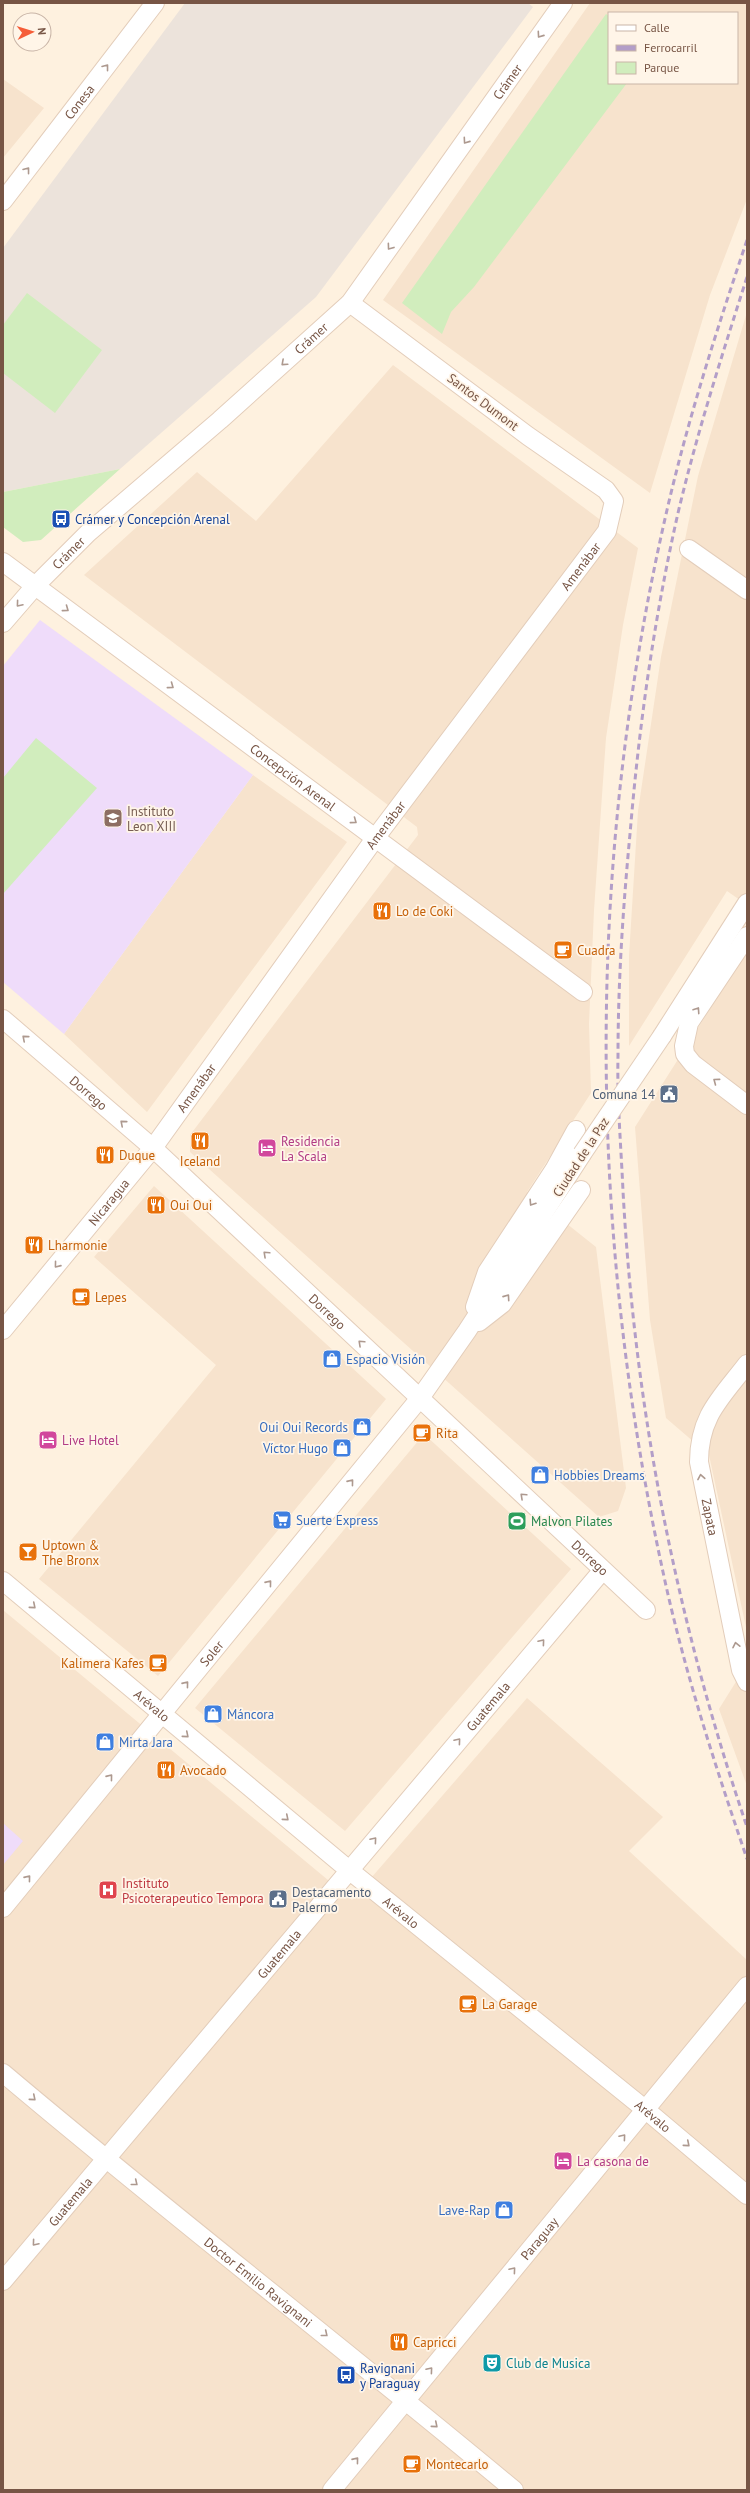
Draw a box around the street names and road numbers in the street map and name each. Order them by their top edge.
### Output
street label: Crámer [489,60,526,103]
street label: Conesa [60,81,98,123]
street label: Crámer [291,318,332,358]
street label: Santos Dumont [444,370,523,435]
street label: Crámer [48,532,89,573]
street label: Amenábar [557,538,605,594]
street label: Concepción Arenal [247,740,340,815]
street label: Amenábar [362,797,409,852]
street label: Amenábar [173,1059,220,1116]
street label: Dorrego [66,1072,111,1114]
street label: Ciudad de la Paz [549,1114,613,1200]
street label: Nicaragua [84,1175,133,1229]
street label: Dorrego [305,1290,350,1333]
street label: Zapata [698,1497,722,1537]
street label: Dorrego [568,1536,612,1579]
street label: Soler [196,1636,227,1670]
street label: Guatemala [462,1678,514,1734]
street label: Arévalo [130,1685,173,1725]
street label: Arévalo [380,1892,423,1932]
street label: Guatemala [253,1926,305,1982]
street label: Arévalo [632,2096,675,2136]
street label: Guatemala [44,2173,96,2230]
street label: Paraguay [517,2213,562,2263]
street label: Doctor Emilio Ravignani [201,2233,316,2331]

